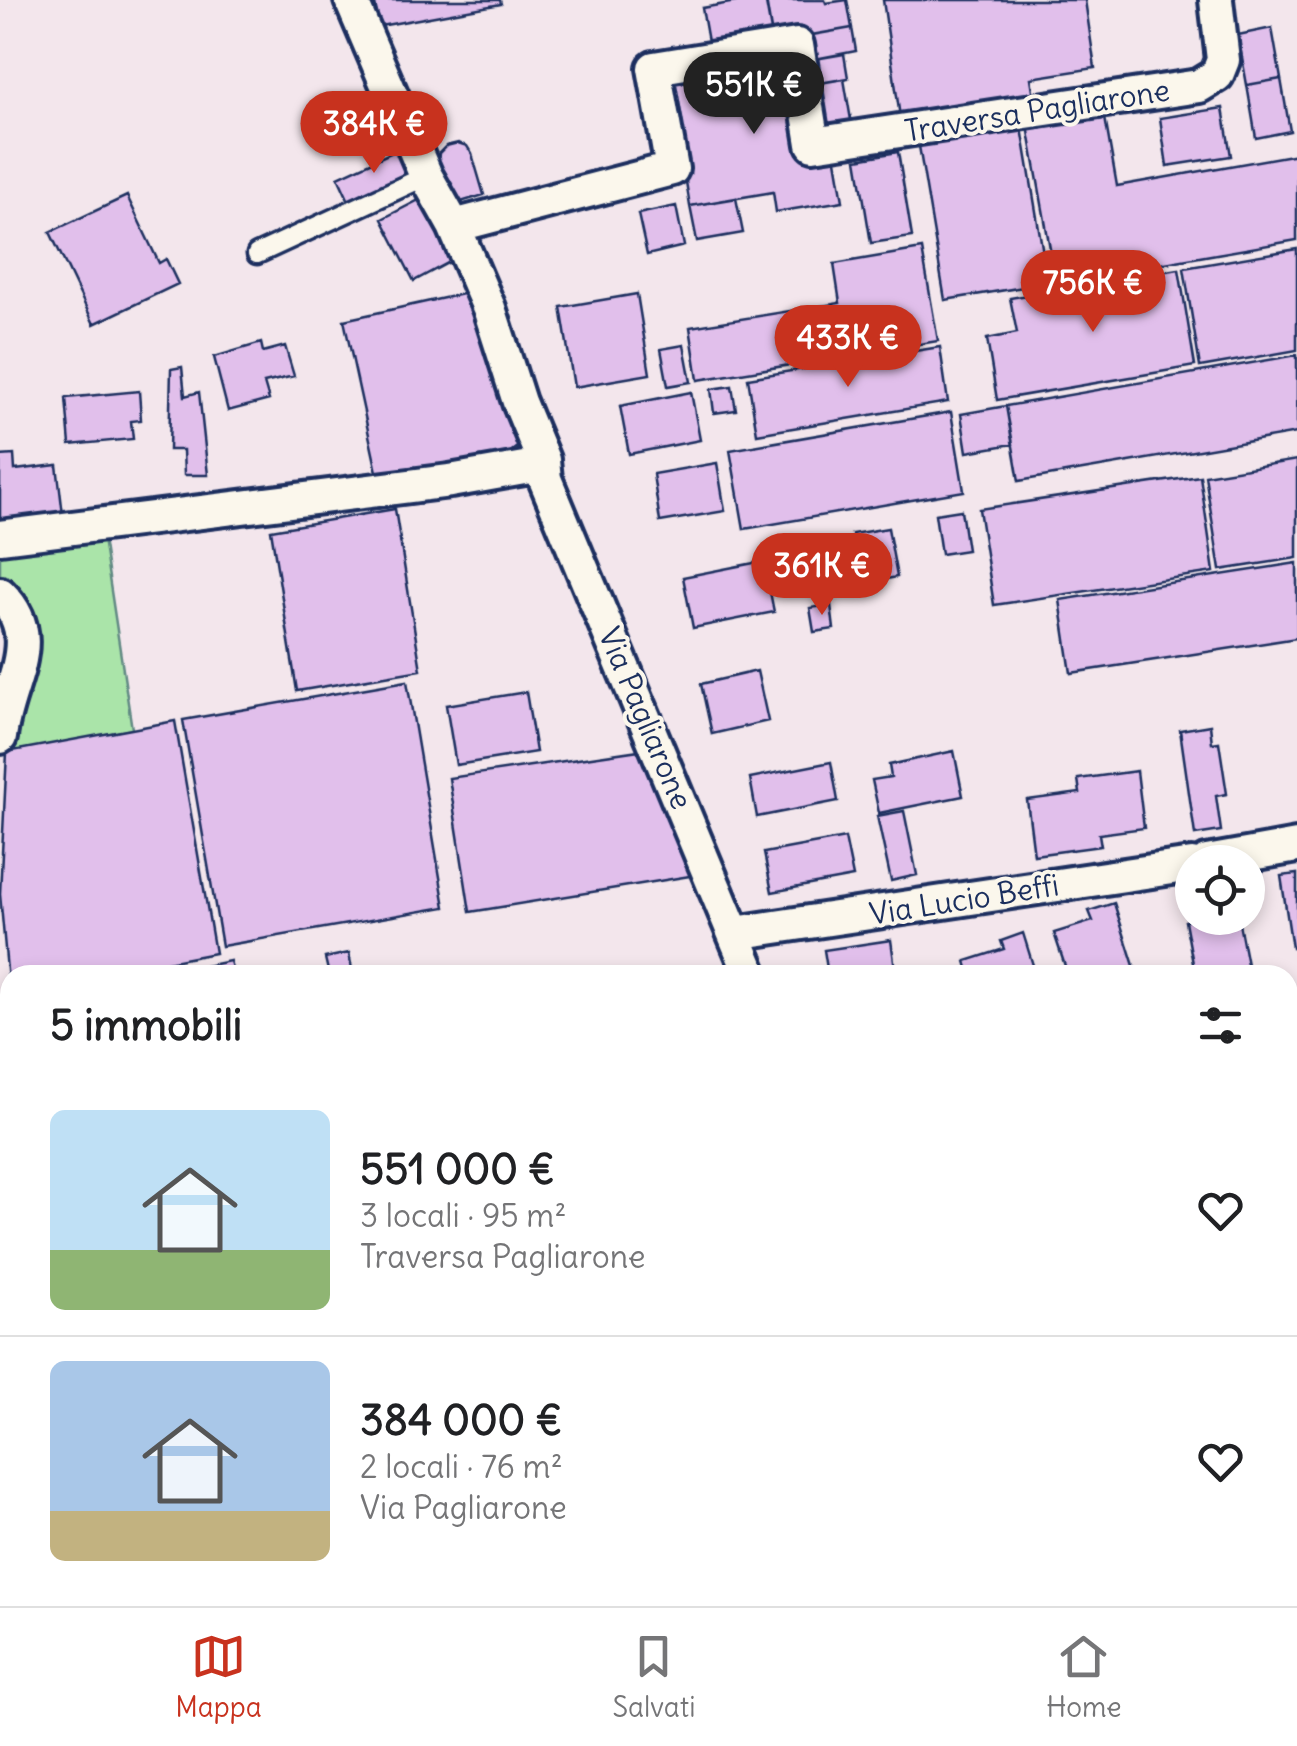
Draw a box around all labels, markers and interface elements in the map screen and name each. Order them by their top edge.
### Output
pin: 551K € [673,52,835,137]
text: 551K € [705,64,803,105]
street label: Traversa Pagliarone [902,70,1172,150]
pin: 384K € [293,91,455,176]
text: 384K € [322,103,426,144]
pin: 756K € [1012,250,1174,335]
text: 756K € [1043,262,1143,303]
pin: 433K € [767,305,929,390]
text: 433K € [797,317,899,358]
pin: 361K € [741,533,903,618]
text: 361K € [773,545,871,586]
street label: Via Pagliarone [591,621,701,815]
map controls [1175,845,1265,935]
button: locate [1175,845,1265,935]
street label: Via Lucio Beffi [867,865,1061,933]
icon: filters [1193,998,1248,1053]
text: 5 immobili [50,999,242,1051]
text: 551 000 € [360,1143,555,1195]
icon: home [130,1150,250,1270]
icon: heart [1193,1183,1248,1238]
text: 3 locali · 95 m² [360,1195,566,1236]
text: Traversa Pagliarone [360,1236,645,1277]
text: 384 000 € [360,1394,562,1446]
icon: home [130,1401,250,1521]
icon: heart [1193,1434,1248,1489]
text: 2 locali · 76 m² [360,1446,563,1487]
text: Via Pagliarone [360,1487,567,1528]
tab: Mappa [175,1629,262,1725]
tab: Salvati [612,1629,695,1725]
tab: Home [1046,1629,1122,1725]

